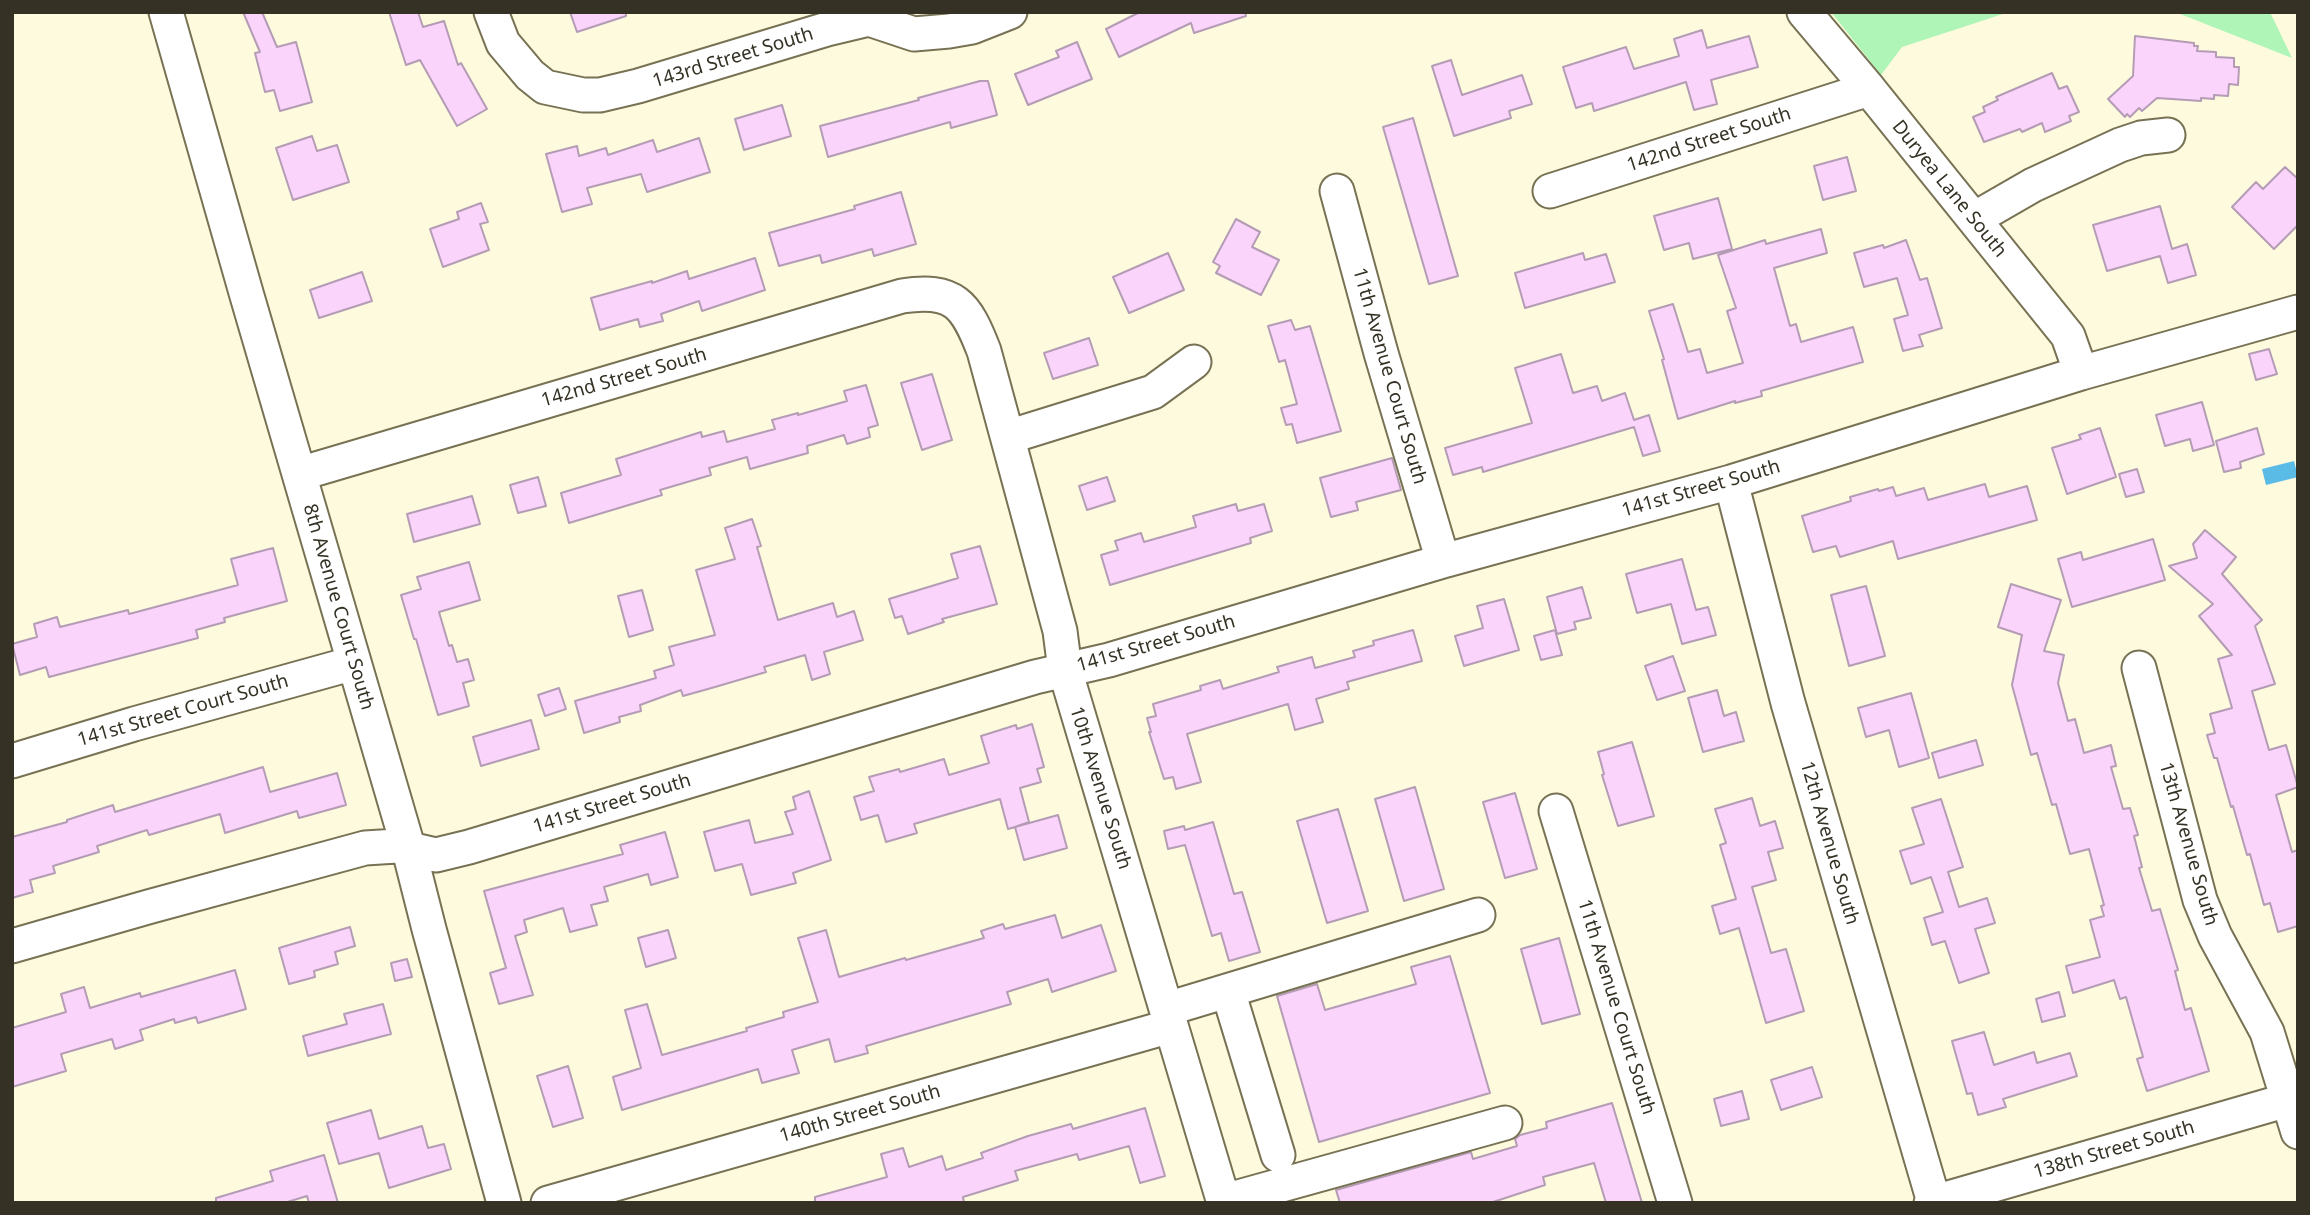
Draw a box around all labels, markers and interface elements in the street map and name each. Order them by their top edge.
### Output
street label: 143rd Street South [650,23,816,93]
street label: 142nd Street South [1624,103,1794,177]
street label: Duryea Lane South [1887,116,2011,262]
street label: 11th Avenue Court South [1347,265,1431,487]
street label: 142nd Street South [539,343,709,413]
street label: 141st Street South [1619,455,1783,523]
street label: 8th Avenue Court South [298,501,378,713]
street label: 141st Street South [1074,610,1238,678]
street label: 141st Street Court South [75,670,291,752]
street label: 10th Avenue South [1064,704,1136,872]
street label: 12th Avenue South [1795,759,1863,927]
street label: 13th Avenue South [2154,760,2222,928]
street label: 141st Street South [530,769,694,839]
street label: 11th Avenue Court South [1572,897,1660,1117]
street label: 140th Street South [777,1080,943,1148]
street label: 138th Street South [2031,1116,2197,1184]

